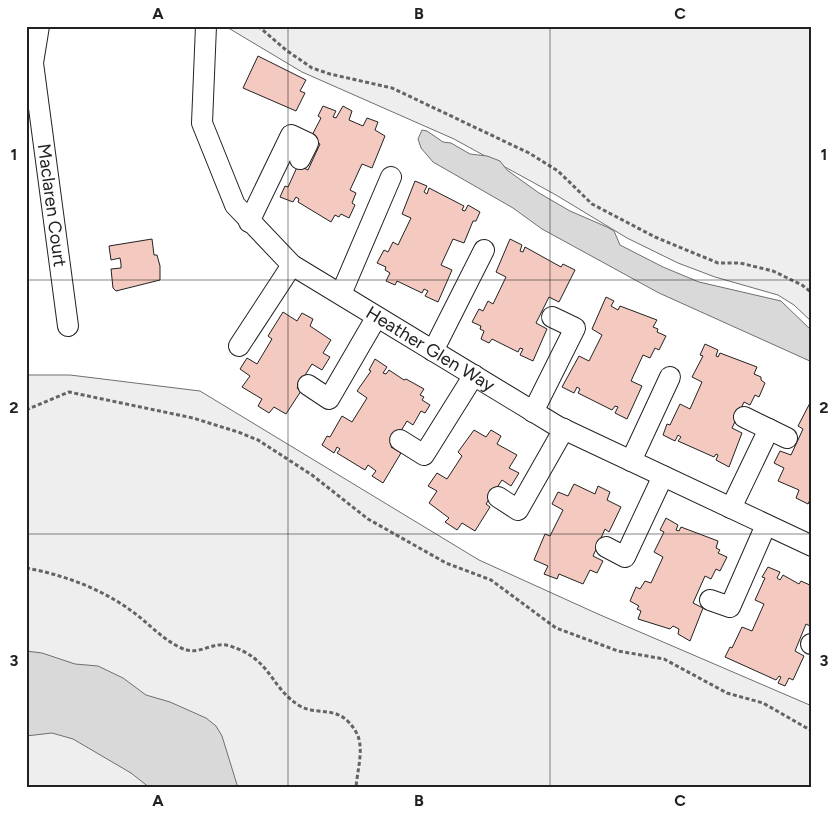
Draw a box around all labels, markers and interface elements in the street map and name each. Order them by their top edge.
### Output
text: A [152,4,164,23]
text: B [414,4,424,23]
text: C [674,4,686,23]
street label: Maclaren Court [33,142,71,268]
text: 1 [11,145,17,164]
text: 1 [821,145,827,164]
street label: Heather Glen Way [362,301,499,397]
text: 2 [9,398,19,417]
text: 2 [819,398,829,417]
text: 3 [10,651,19,670]
text: 3 [820,651,829,670]
text: A [152,791,164,810]
text: B [414,791,424,810]
text: C [674,791,686,810]

